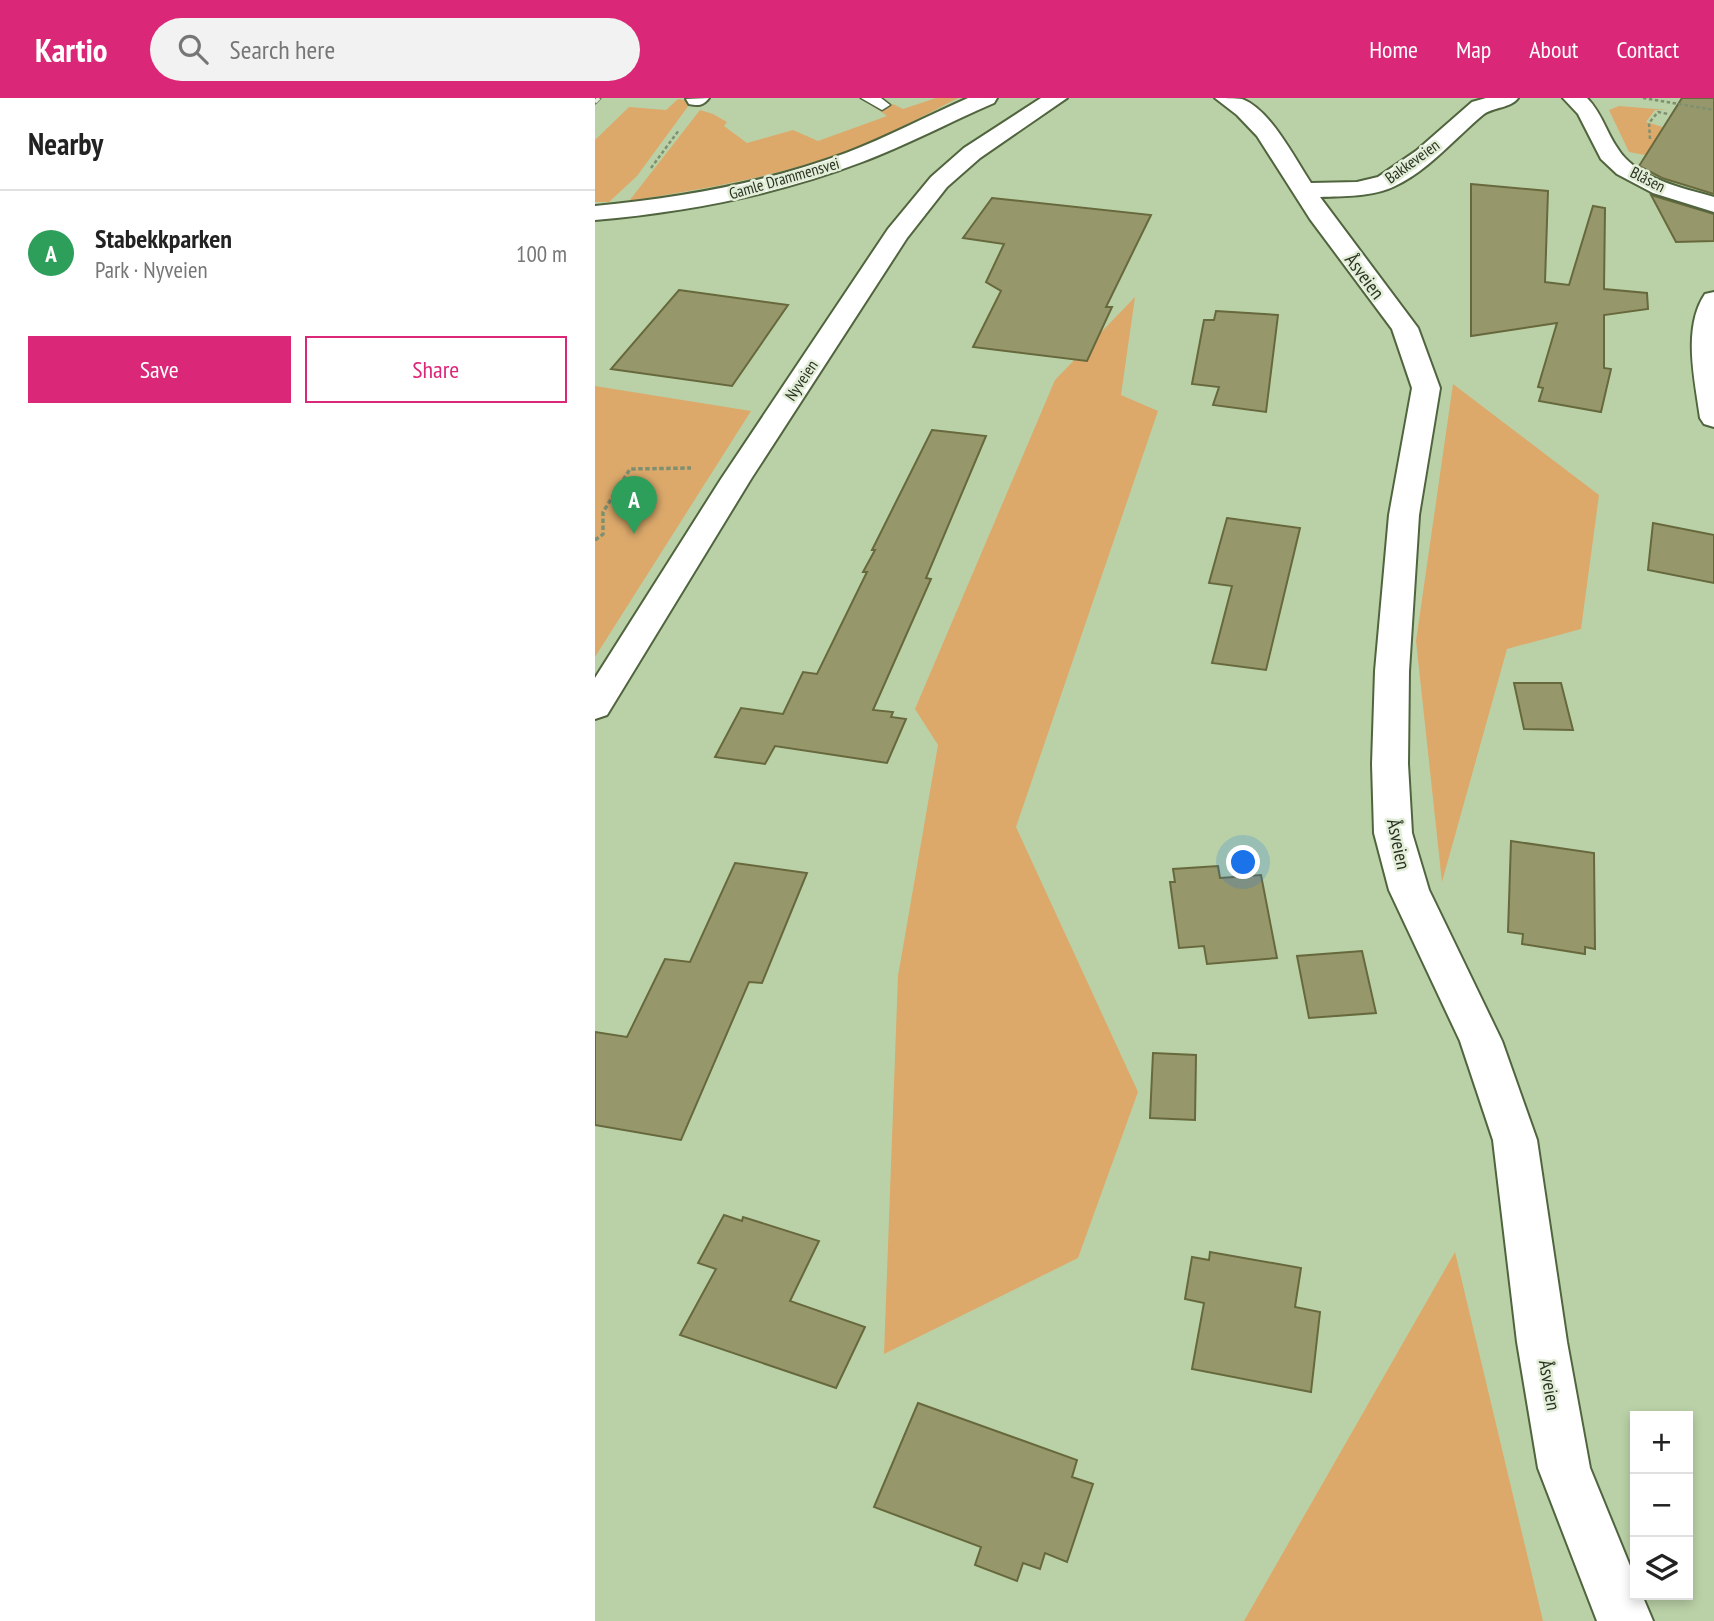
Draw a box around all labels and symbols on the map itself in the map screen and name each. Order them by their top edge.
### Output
street label: Bakkeveien [1381,135,1443,187]
street label: Gamle Drammensvei [727,153,841,203]
street label: Blåsen [1627,162,1669,196]
street label: Åsveien [1340,248,1390,304]
street label: Nyveien [780,356,822,404]
pin: A [611,476,657,534]
street label: Åsveien [1382,817,1416,871]
your location [1226,845,1260,879]
street label: Åsveien [1534,1358,1566,1412]

